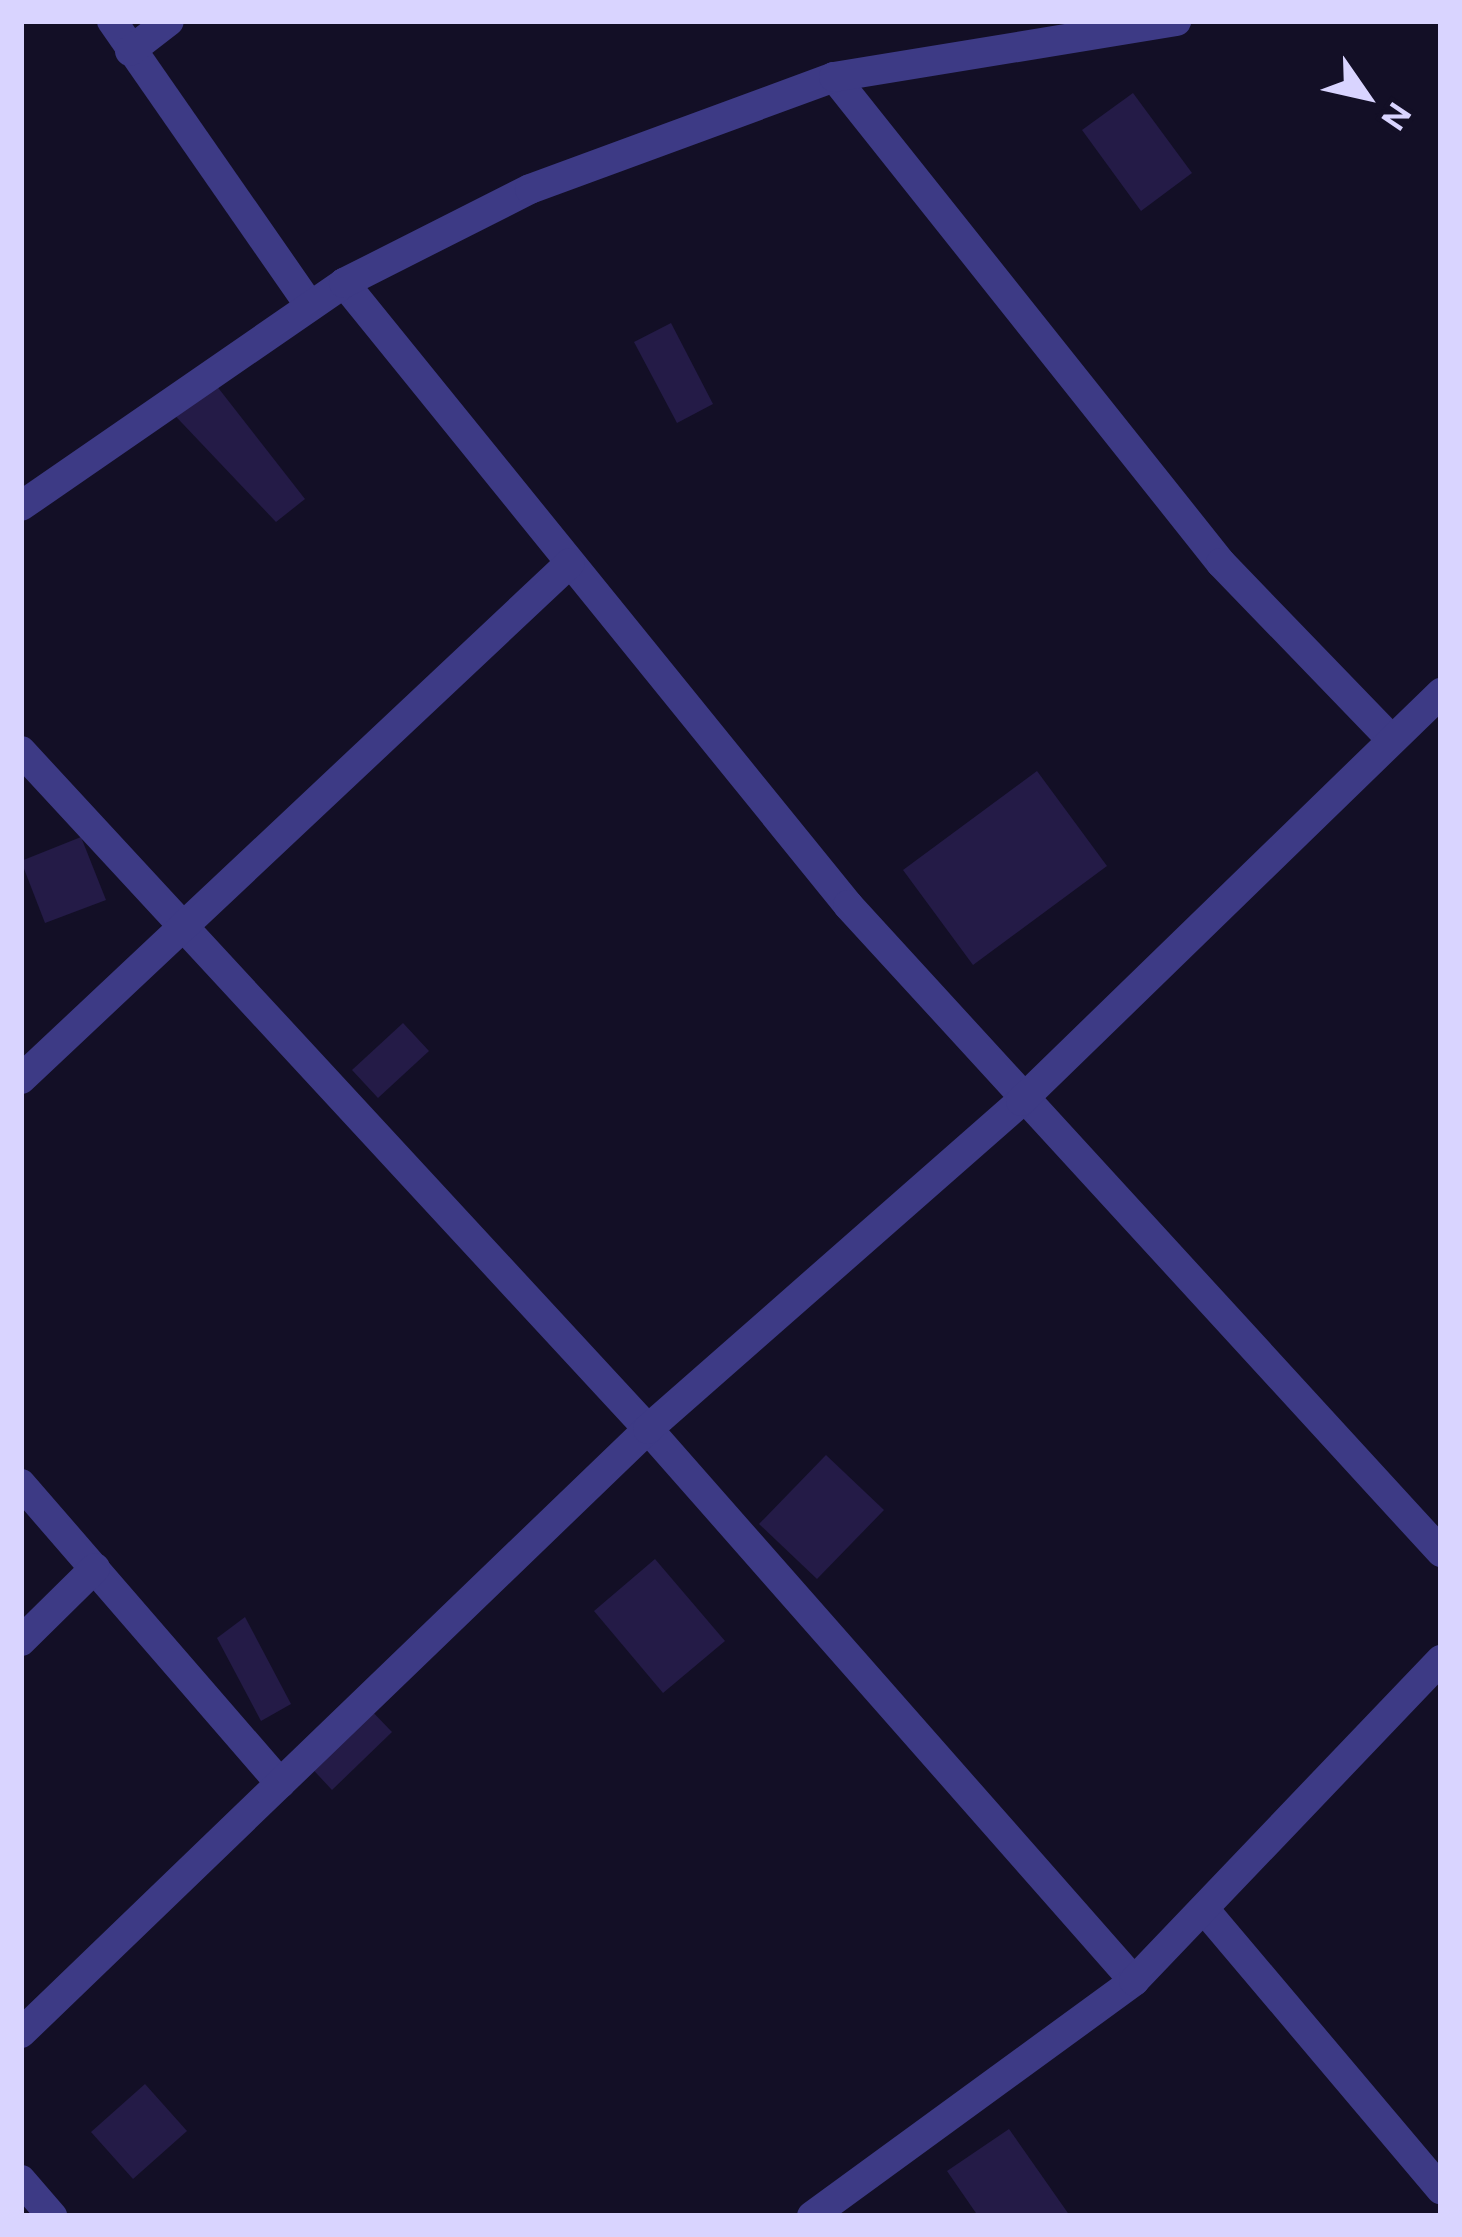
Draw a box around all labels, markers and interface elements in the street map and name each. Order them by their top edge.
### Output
north arrow [1306,36,1426,156]
text: N [1372,94,1421,138]

